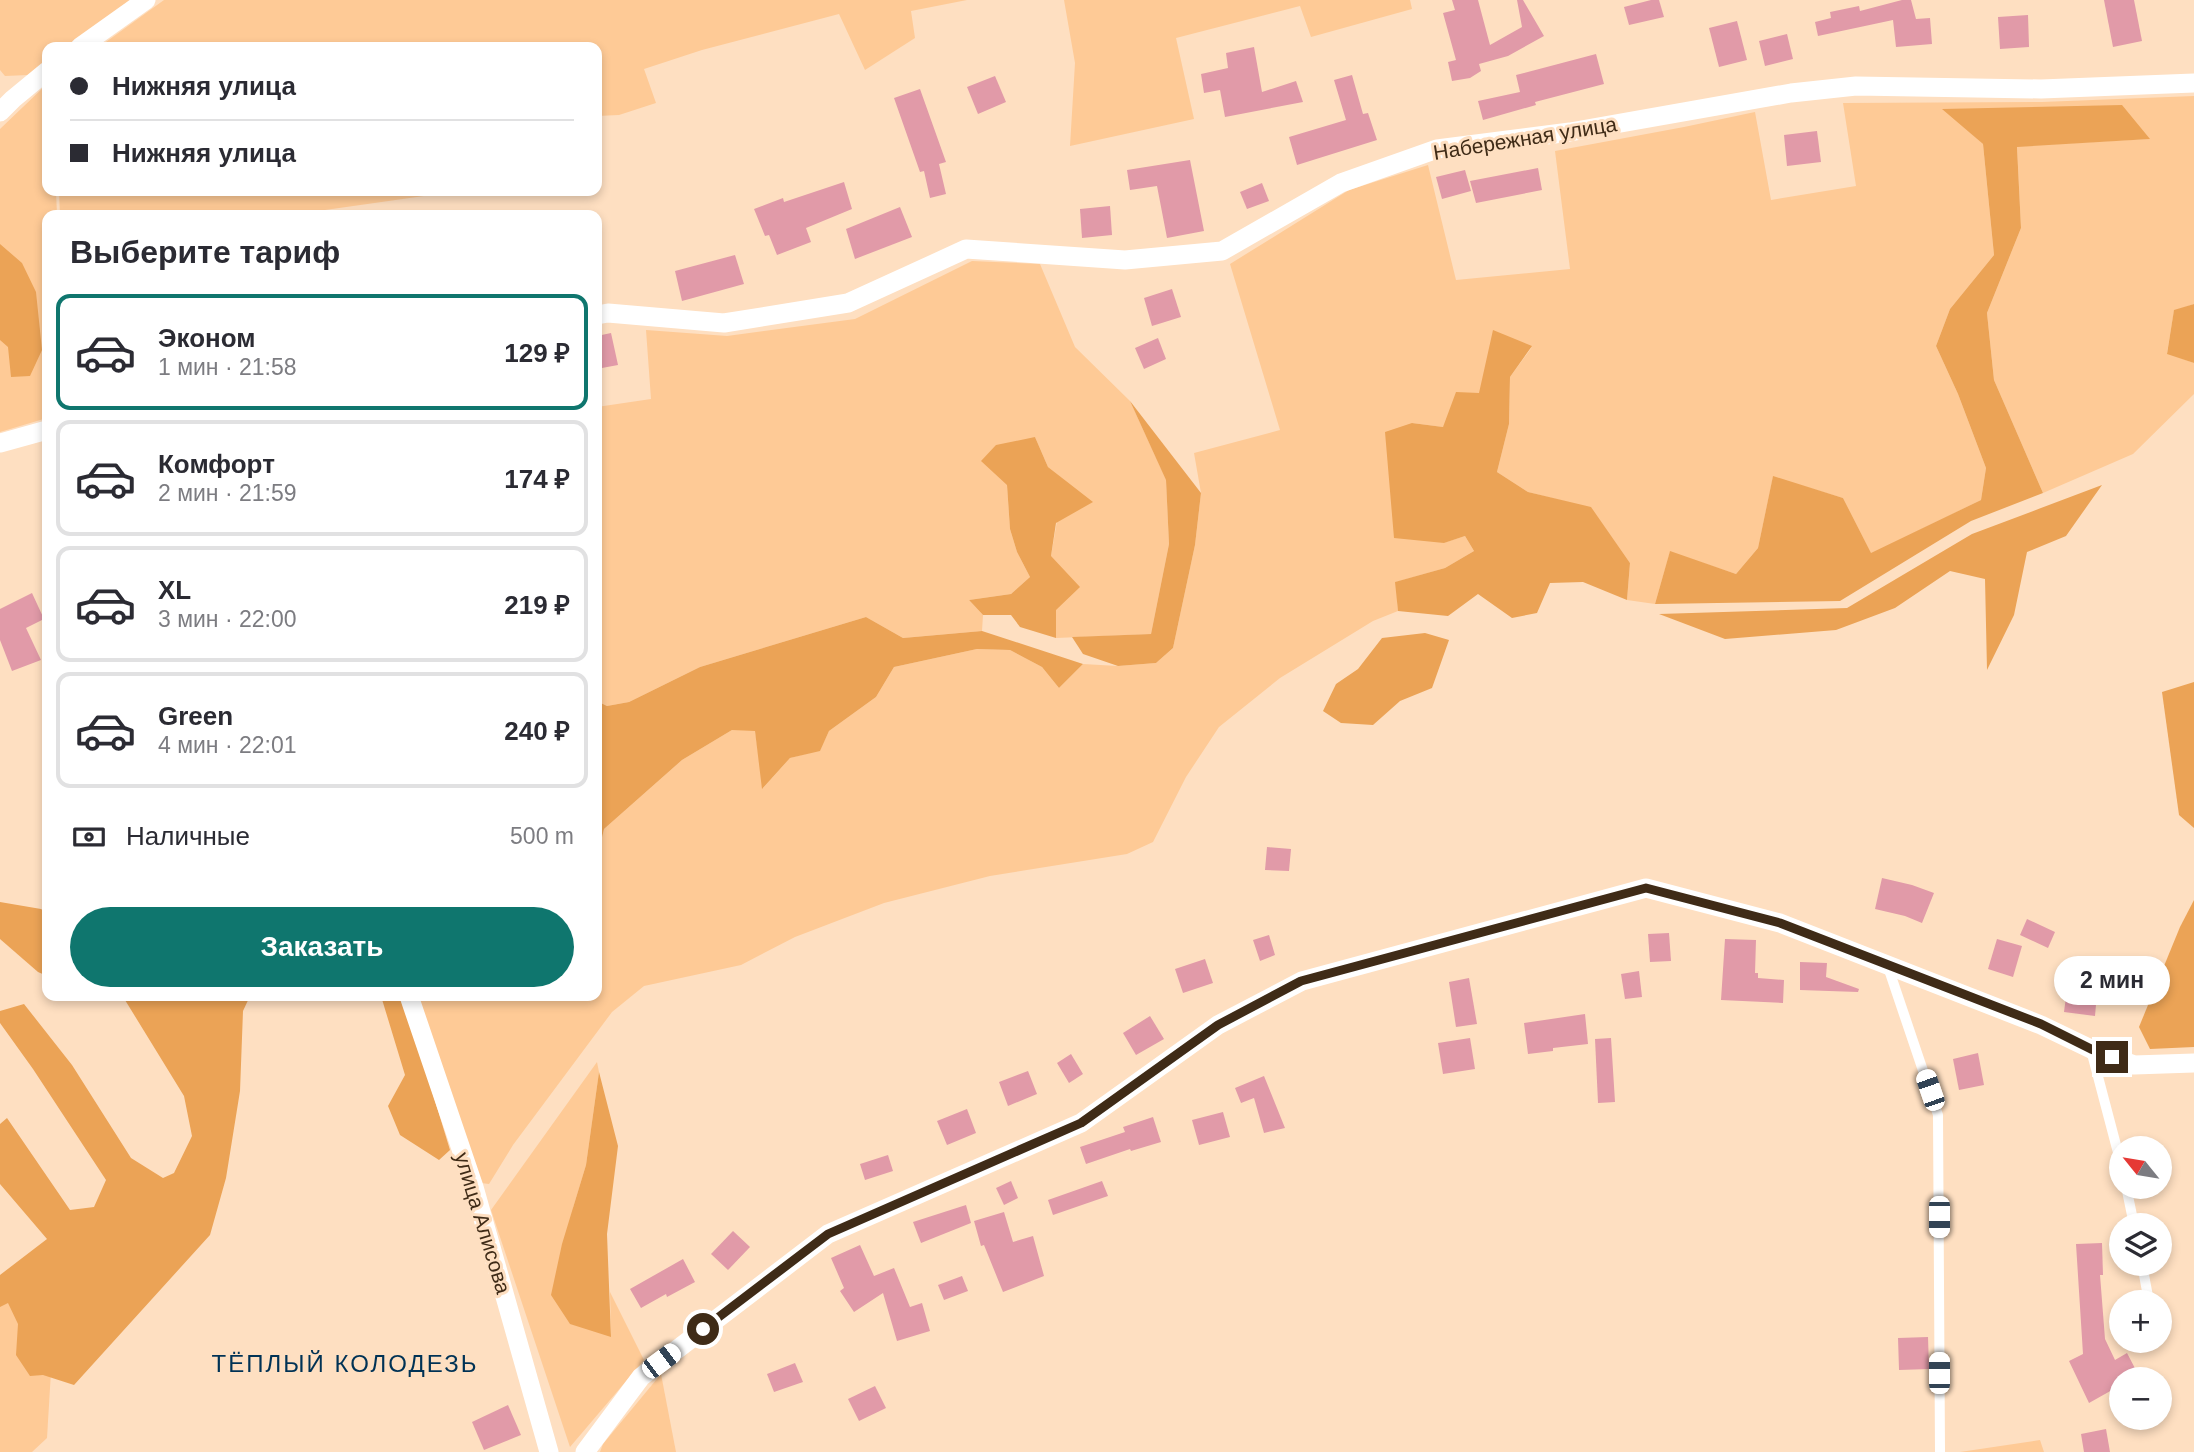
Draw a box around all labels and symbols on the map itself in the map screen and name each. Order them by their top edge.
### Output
street label: Набережная улица [1431,112,1619,164]
callout: 2 мин [2054,956,2170,1004]
route end [2096,1041,2128,1073]
car [1914,1067,1947,1113]
north arrow [2109,1136,2172,1199]
street label: улица Алисова [451,1150,516,1297]
car [1929,1196,1950,1238]
route start [687,1313,719,1345]
car [638,1340,685,1382]
district label: ТЁПЛЫЙ КОЛОДЕЗЬ [212,1350,478,1377]
car [1929,1352,1950,1394]

